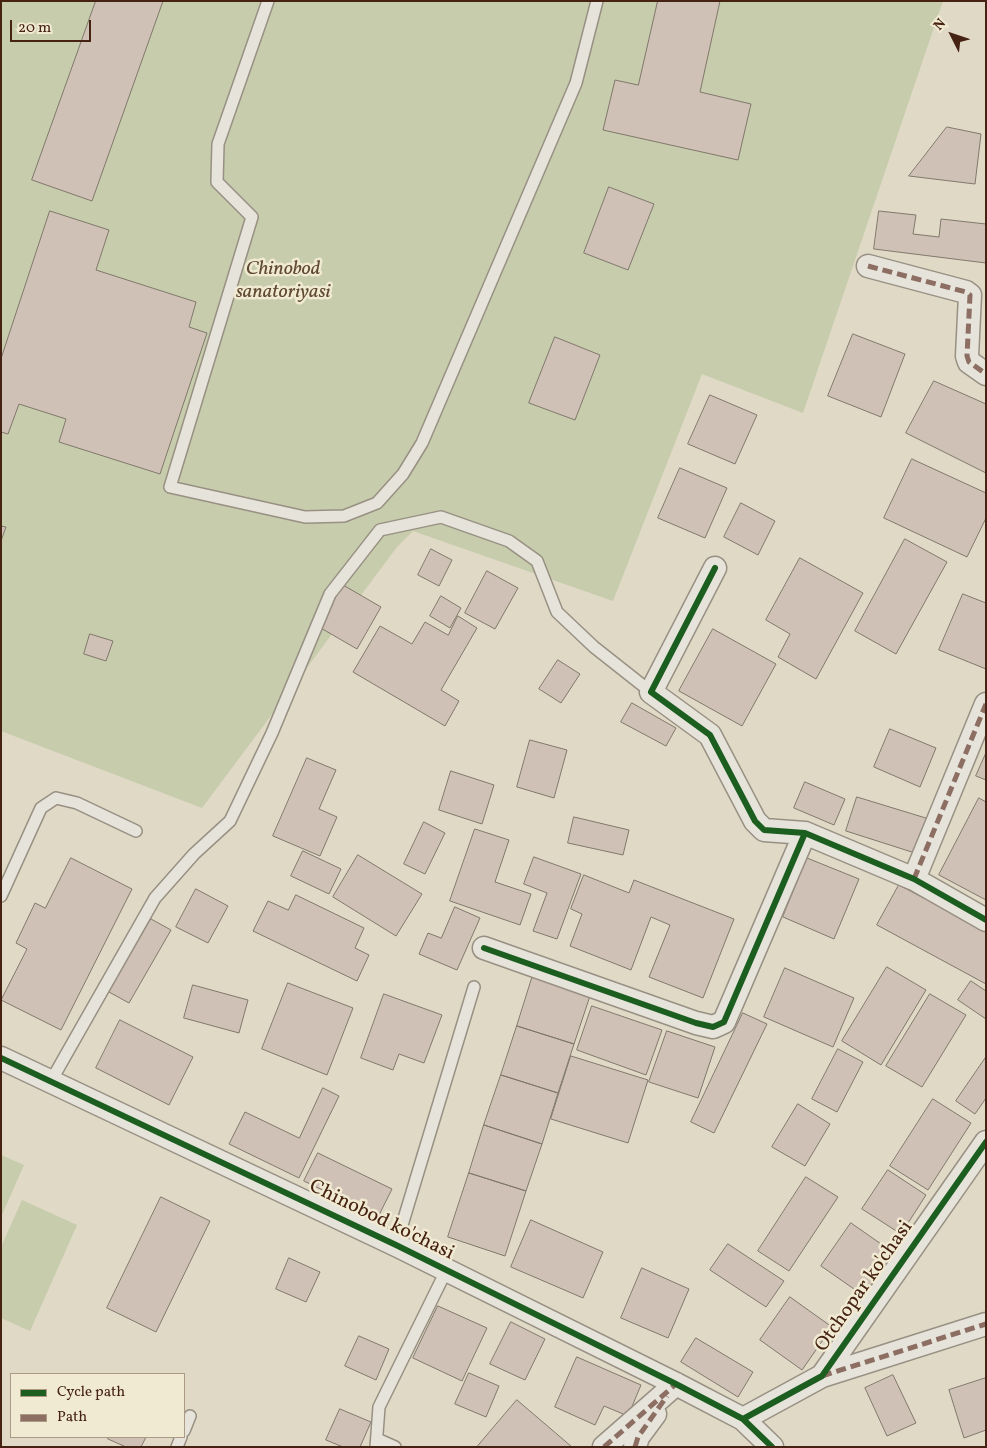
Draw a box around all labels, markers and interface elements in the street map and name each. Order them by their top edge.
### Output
scale bar [12,10,94,42]
north arrow [927,10,977,60]
text: N [930,15,951,35]
text: 20 m [18,18,51,39]
park label: Chinobod sanatoriyasi [236,258,330,305]
street label: Chinobod ko'chasi [304,1175,458,1267]
street label: Otchopar ko'chasi [811,1217,919,1357]
legend [10,1373,185,1438]
text: Cycle path [57,1382,125,1403]
text: Path [57,1407,87,1428]

